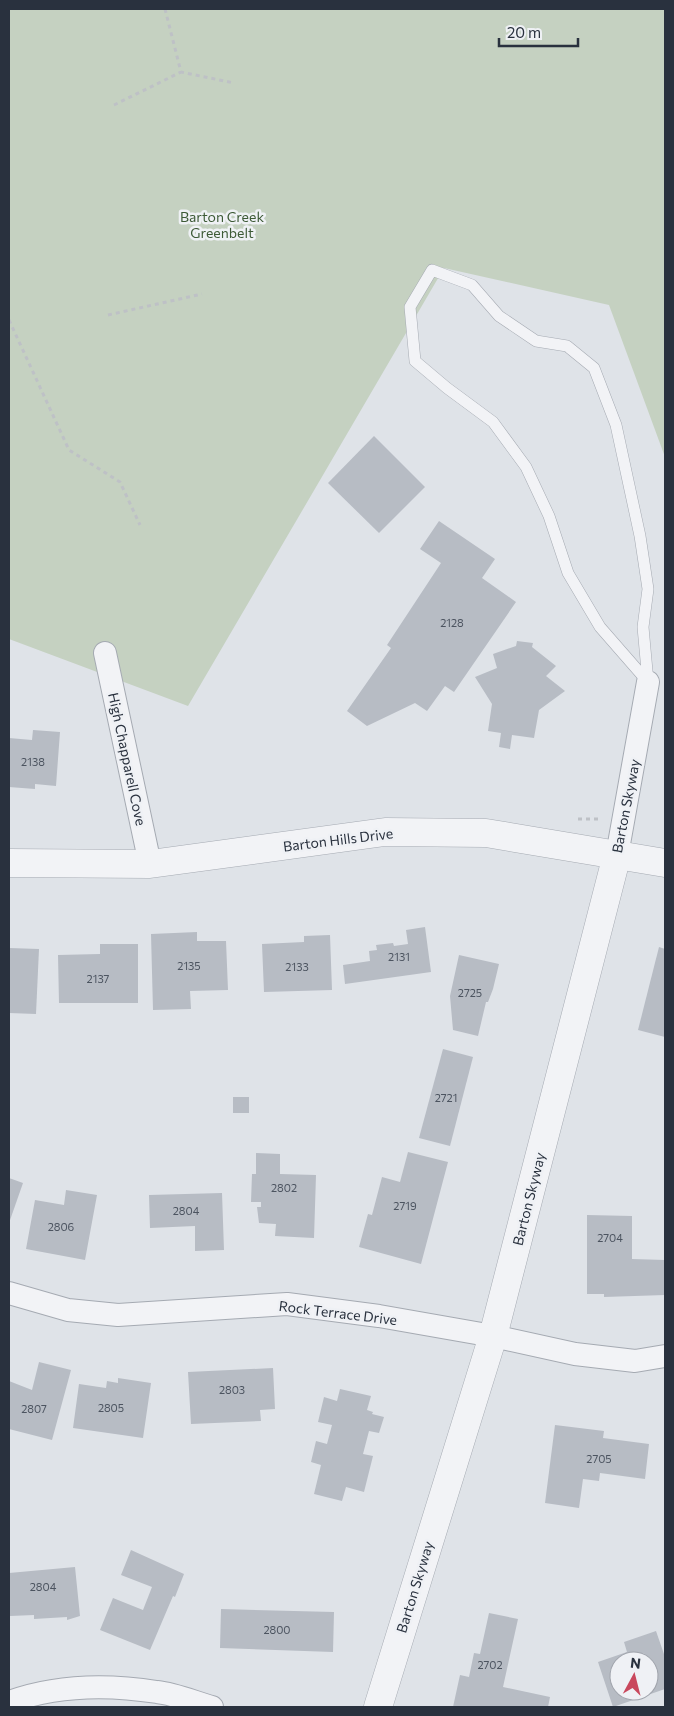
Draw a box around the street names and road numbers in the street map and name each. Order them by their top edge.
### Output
street label: High Chapparell Cove [105,691,150,827]
street label: Barton Skyway [608,758,643,854]
street label: Barton Hills Drive [282,824,394,855]
street label: Barton Skyway [509,1151,548,1247]
street label: Rock Terrace Drive [278,1297,398,1328]
street label: Barton Skyway [392,1539,437,1635]

